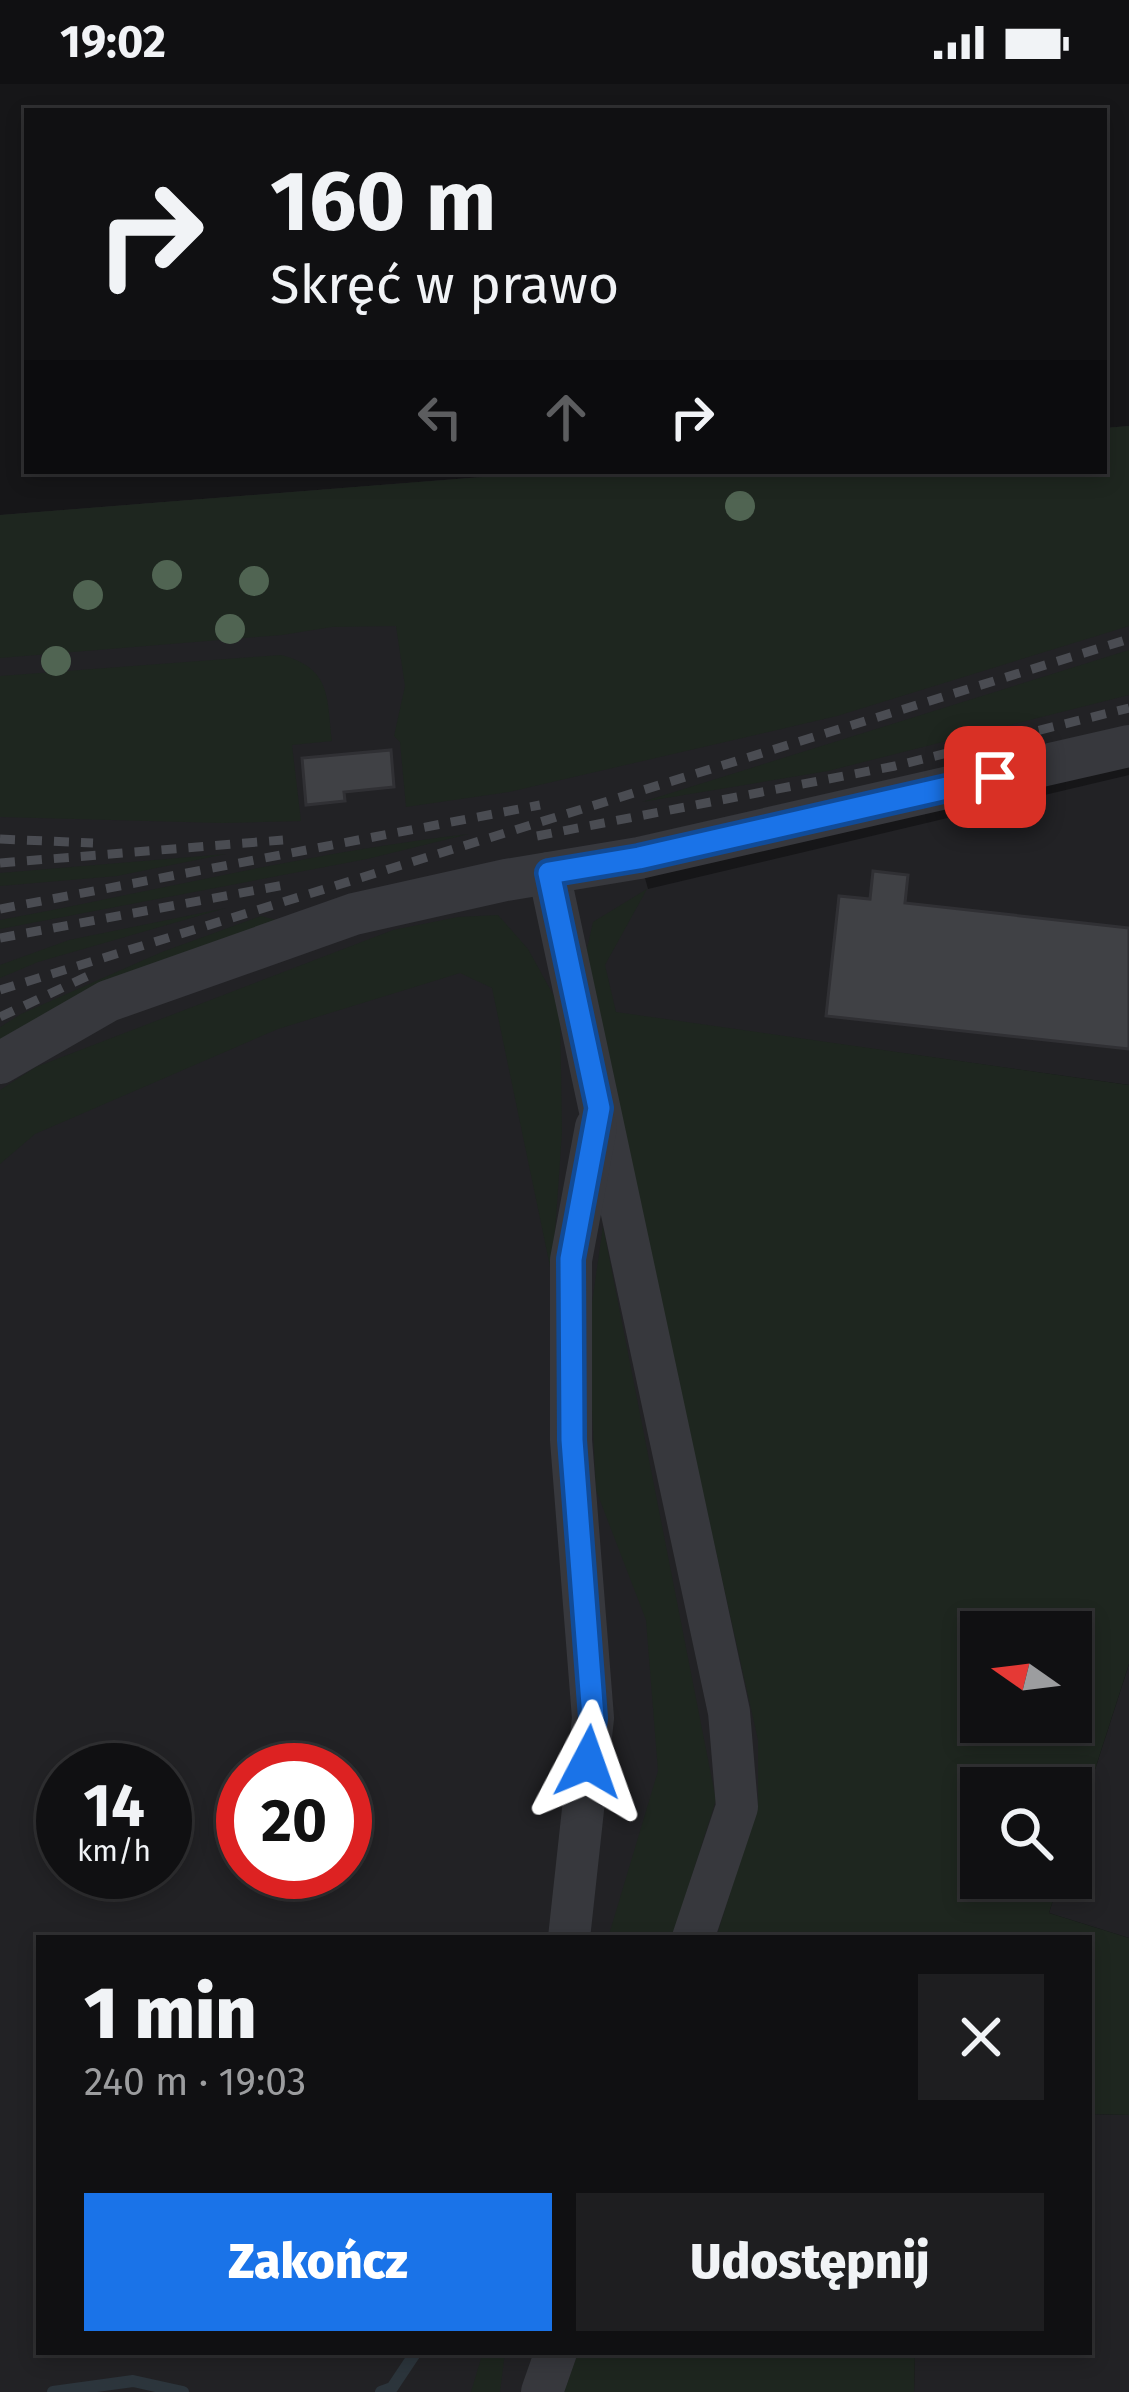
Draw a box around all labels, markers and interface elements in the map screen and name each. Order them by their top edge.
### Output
text: 19:02 [60,15,166,69]
text: 160 m [270,151,496,252]
icon: right [72,156,228,312]
text: Skręć w prawo [270,253,619,317]
icon: left [407,384,473,450]
icon: ahead [533,384,599,450]
icon: right [659,384,725,450]
pin [944,726,1046,828]
icon: arrive [962,744,1028,810]
north arrow [960,1611,1092,1743]
map controls [960,1611,1092,1899]
position arrow [525,1699,651,1825]
speed limit sign: 20 [216,1743,372,1899]
button: search [960,1767,1092,1899]
text: 14 [83,1770,145,1842]
text: km/h [77,1833,151,1869]
text: 1 min [84,1971,257,2057]
button: close [918,1974,1044,2100]
text: 240 m · 19:03 [84,2059,306,2105]
button: Zakończ [84,2193,552,2331]
button: Udostępnij [576,2193,1044,2331]

